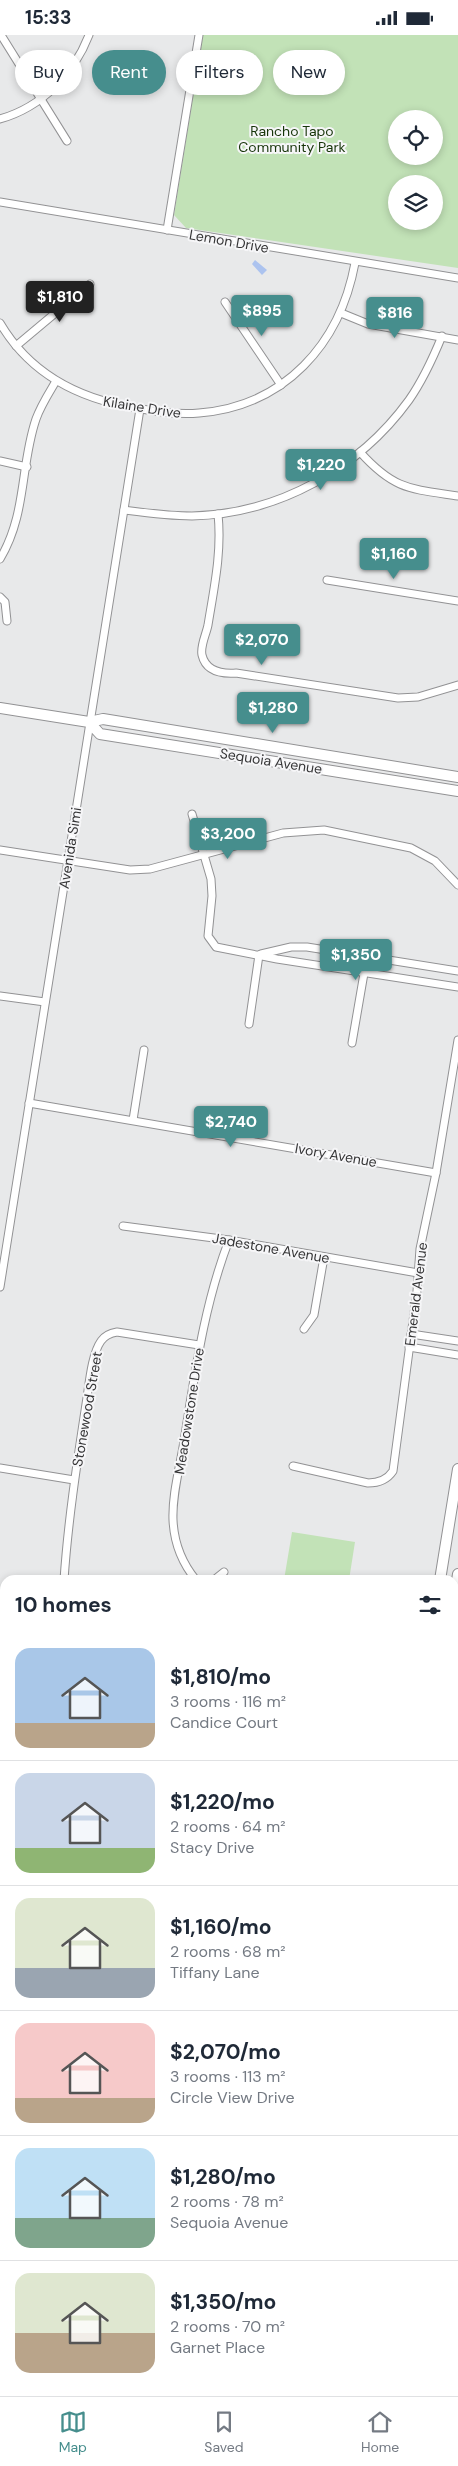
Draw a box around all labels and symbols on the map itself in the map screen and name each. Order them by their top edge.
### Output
park label: Rancho Tapo Community Park [238,122,346,156]
street label: Lemon Drive [188,225,270,257]
pin: $1,810 [19,281,101,323]
pin: $895 [232,295,292,337]
pin: $816 [365,297,425,339]
street label: Kilaine Drive [102,392,182,422]
pin: $1,220 [280,449,362,491]
pin: $1,160 [353,537,435,580]
pin: $2,070 [221,623,303,666]
pin: $1,280 [232,691,314,734]
street label: Sequoia Avenue [219,744,324,778]
street label: Avenida Simi [55,806,85,890]
pin: $3,200 [187,817,269,860]
pin: $1,350 [315,939,397,981]
pin: $2,740 [190,1105,272,1148]
street label: Ivory Avenue [294,1139,378,1171]
street label: Jadestone Avenue [211,1229,331,1267]
street label: Emerald Avenue [401,1241,431,1347]
street label: Meadowstone Drive [170,1346,208,1476]
street label: Stonewood Street [68,1350,106,1468]

